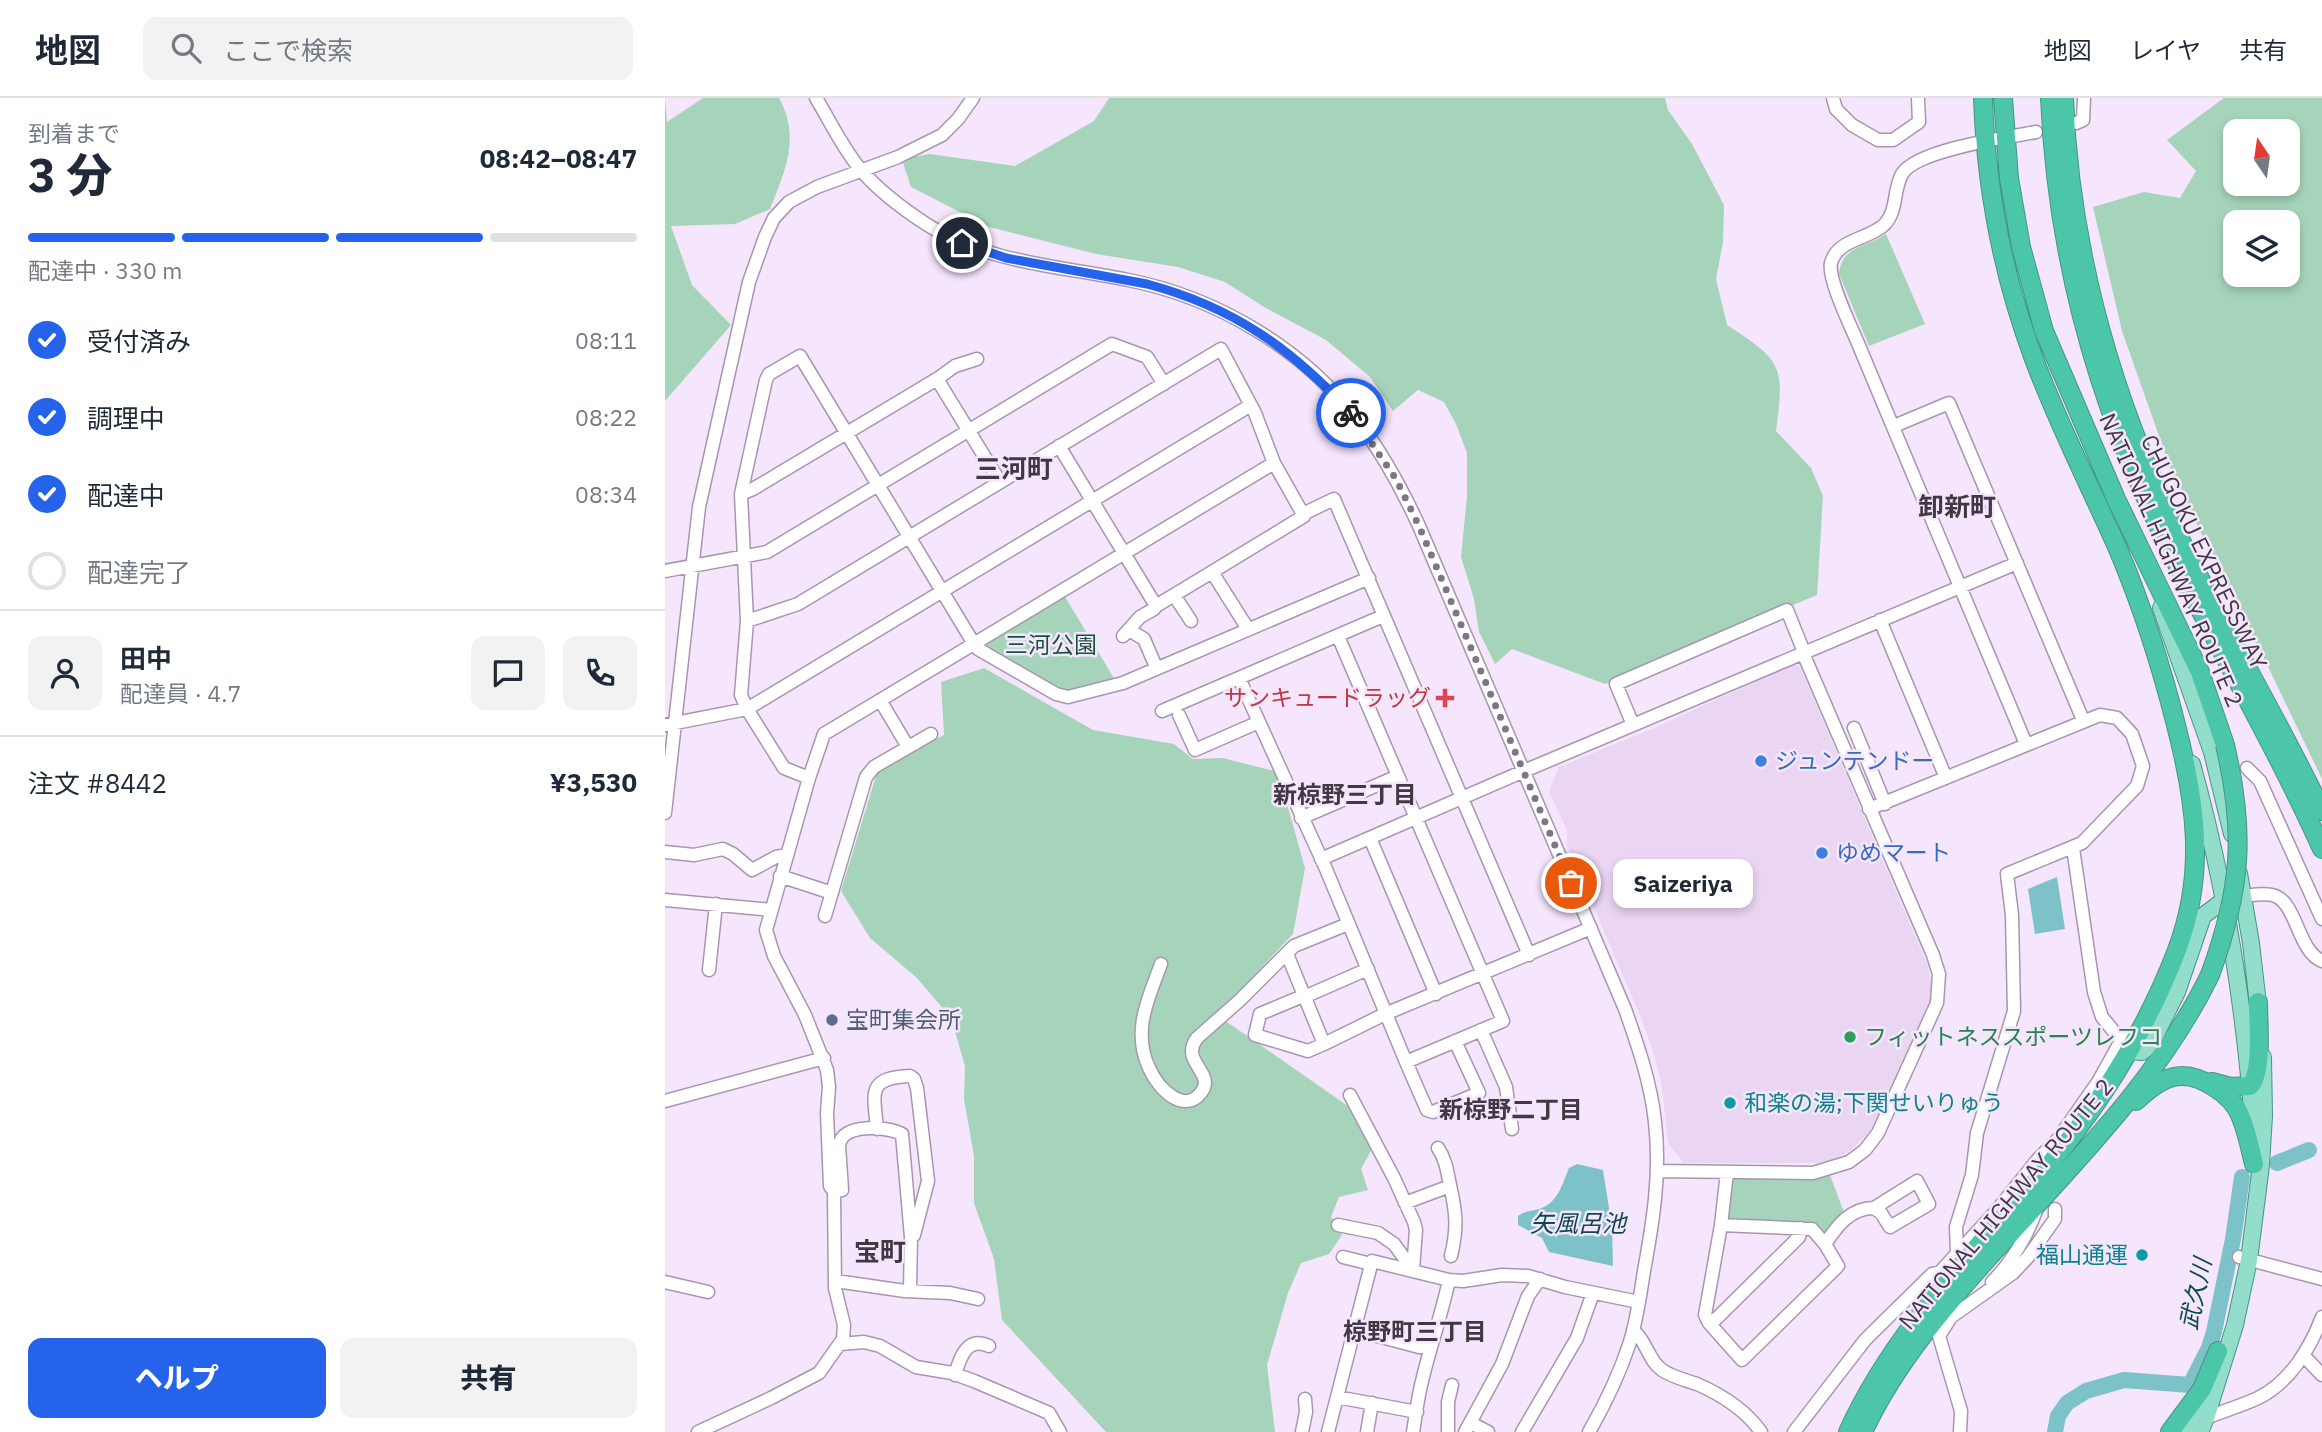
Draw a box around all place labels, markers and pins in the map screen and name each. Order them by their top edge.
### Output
pin [932,213,992,273]
place label: サンキュードラッグ [1224,682,1431,712]
marker: サンキュードラッグ [1437,690,1453,706]
place label: ジュンテンドー [1775,745,1934,775]
marker: ジュンテンドー [1753,753,1769,769]
place label: ゆめマート [1836,837,1951,867]
marker: ゆめマート [1814,845,1830,861]
pin [1541,853,1601,913]
callout: Saizeriya [1613,858,1753,908]
place label: 宝町集会所 [846,1004,961,1034]
marker: 宝町集会所 [824,1012,840,1028]
place label: フィットネススポーツレフコ [1864,1021,2162,1051]
marker: フィットネススポーツレフコ [1842,1029,1858,1045]
place label: 和楽の湯;下関せいりゅう [1744,1087,2004,1117]
marker: 和楽の湯;下関せいりゅう [1722,1095,1738,1111]
place label: 福山通運 [2036,1239,2128,1269]
marker: 福山通運 [2134,1247,2150,1263]

